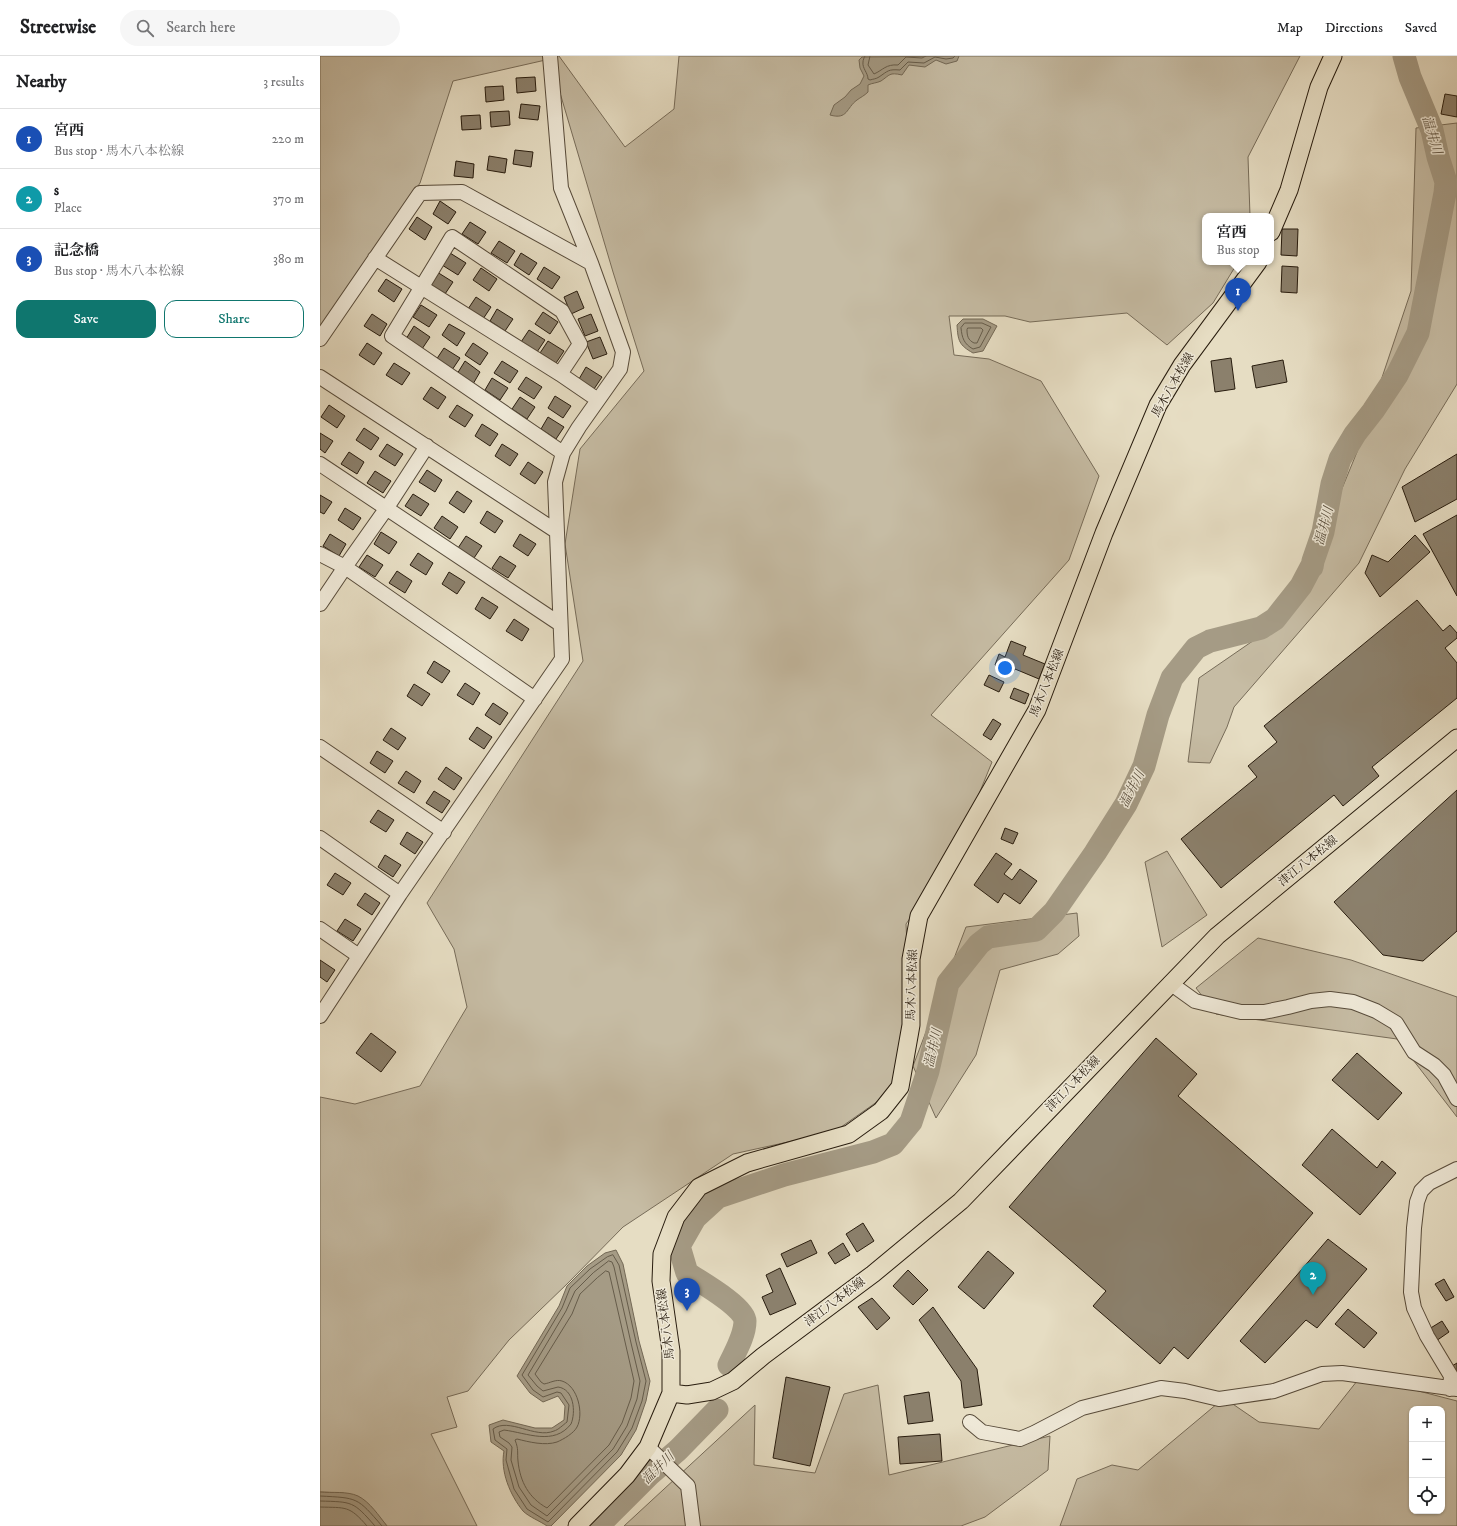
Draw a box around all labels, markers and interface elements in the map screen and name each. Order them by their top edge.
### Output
search box [120,10,400,46]
text: Streetwise [20,16,96,39]
icon: search [134,17,156,39]
text: Search here [166,18,236,37]
text: Map [1277,19,1303,37]
text: Directions [1325,19,1383,37]
text: Saved [1405,19,1437,37]
text: Nearby [16,71,66,93]
text: 3 results [263,74,304,90]
water label: 温井川 [1419,114,1446,158]
text: 宮西 [54,121,84,140]
text: 1 [27,131,31,147]
text: 220 m [272,131,304,147]
text: Bus stop · 馬木八本松線 [54,143,184,159]
text: s [54,181,59,200]
text: 2 [26,191,32,207]
text: 370 m [273,191,304,207]
text: Place [54,200,82,216]
popup [1202,213,1274,265]
text: 宮西 [1217,223,1247,242]
text: 記念橋 [54,241,99,260]
text: Bus stop [1217,242,1260,258]
text: 3 [27,251,31,267]
text: 380 m [273,251,304,267]
text: Bus stop · 馬木八本松線 [54,263,184,279]
pin: 1 [1225,278,1251,311]
button: Save [16,300,156,338]
button: Share [164,300,304,338]
street label: 馬木八本松線 [1149,350,1197,420]
water label: 温井川 [1311,503,1337,547]
street label: 馬木八本松線 [1027,647,1067,719]
your location [995,658,1015,678]
water label: 温井川 [1116,766,1149,810]
street label: 津江八本松線 [1275,833,1341,889]
street label: 馬木八本松線 [903,949,921,1021]
water label: 温井川 [921,1025,946,1069]
street label: 津江八本松線 [1043,1053,1103,1115]
pin: 2 [1300,1262,1326,1295]
street label: 津江八本松線 [802,1274,868,1330]
pin: 3 [674,1278,700,1311]
street label: 馬木八本松線 [654,1287,678,1361]
map controls [1409,1406,1445,1514]
button: + [1409,1406,1445,1442]
button: − [1409,1442,1445,1478]
water label: 温井川 [639,1447,679,1487]
button: locate [1409,1478,1445,1514]

